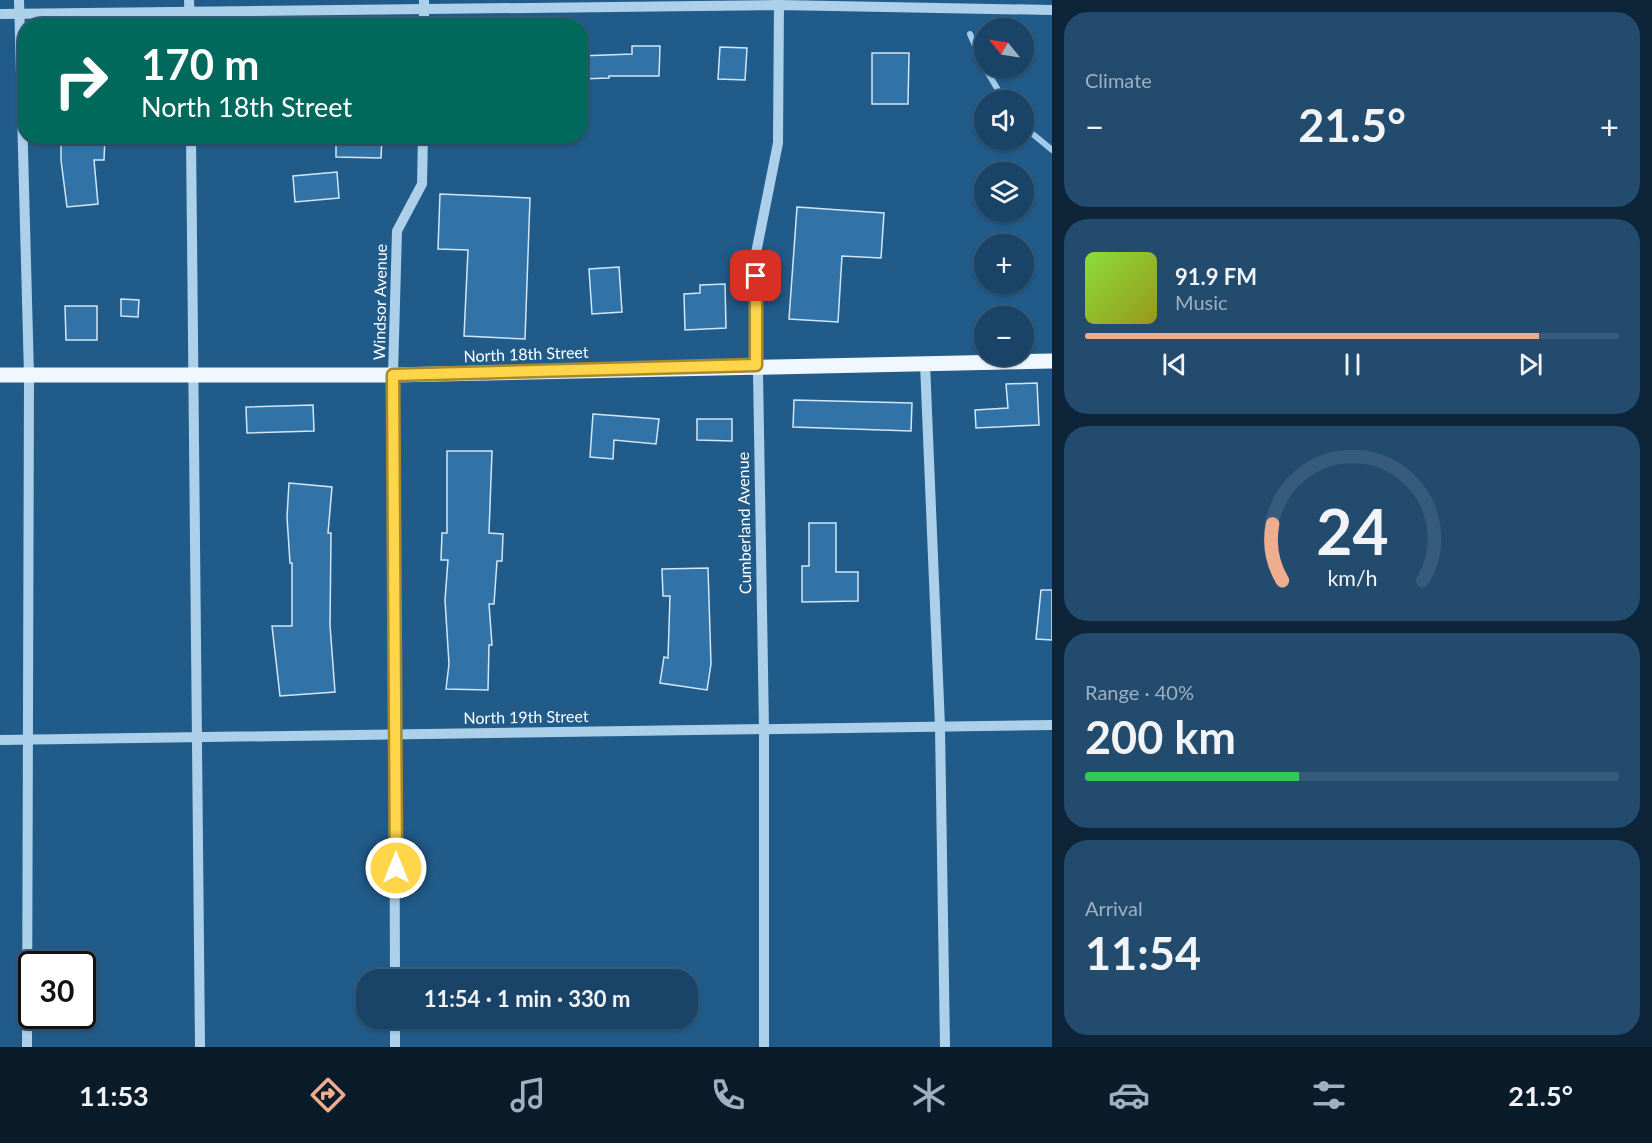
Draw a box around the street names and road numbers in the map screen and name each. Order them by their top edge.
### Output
street label: Windsor Avenue [369,244,390,360]
street label: North 18th Street [463,342,589,365]
street label: Cumberland Avenue [733,452,754,594]
street label: North 19th Street [463,706,589,727]

